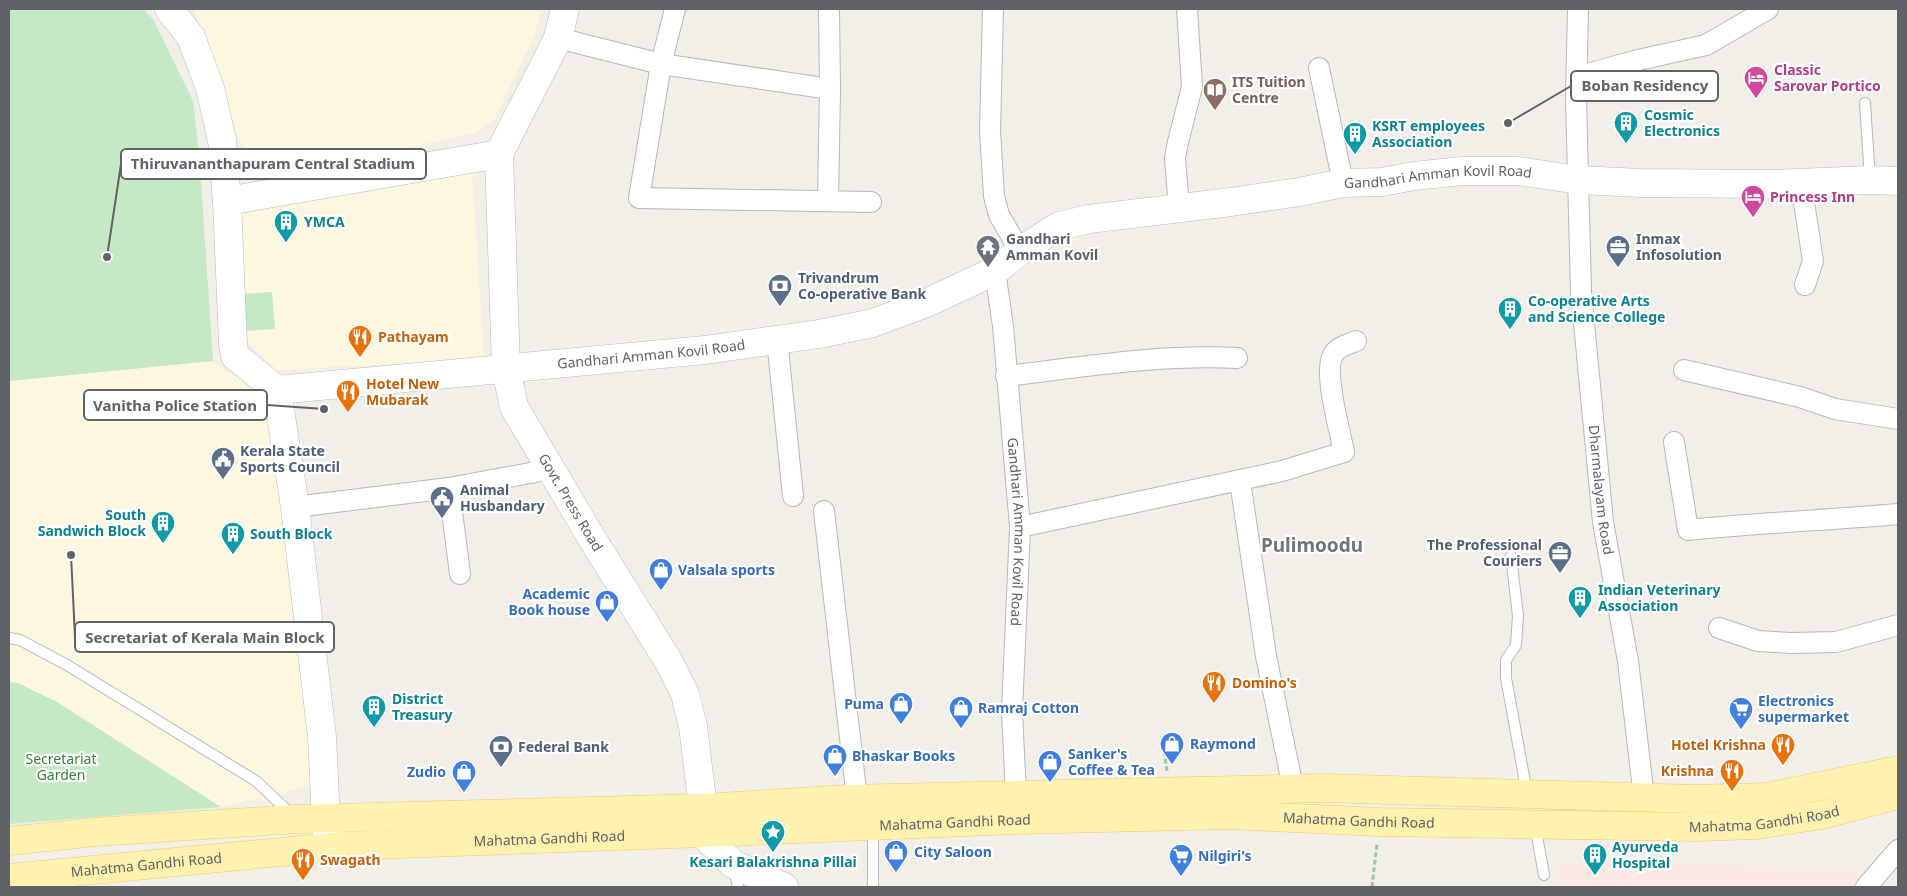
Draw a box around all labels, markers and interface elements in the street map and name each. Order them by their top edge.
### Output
place label: Classic Sarovar Portico [1774,60,1881,95]
hotel icon: Classic Sarovar Portico [1743,65,1769,99]
callout: Boban Residency [1571,71,1718,101]
place label: ITS Tuition Centre [1232,72,1306,107]
text: Boban Residency [1582,75,1709,95]
library icon: ITS Tuition Centre [1202,77,1228,111]
place label: Cosmic Electronics [1644,105,1720,140]
building icon: Cosmic Electronics [1613,110,1639,144]
place label: KSRT employees Association [1372,116,1485,151]
building icon: KSRT employees Association [1342,121,1368,155]
callout: Thiruvananthapuram Central Stadium [121,149,426,179]
text: Thiruvananthapuram Central Stadium [131,153,415,173]
street label: Gandhari Amman Kovil Road [1344,161,1533,192]
hotel icon: Princess Inn [1740,184,1766,218]
place label: Princess Inn [1770,187,1855,206]
building icon: YMCA [273,209,299,243]
place label: YMCA [304,212,345,231]
place label: Gandhari Amman Kovil [1006,229,1098,264]
place label: Inmax Infosolution [1636,229,1722,264]
temple icon: Gandhari Amman Kovil [975,234,1001,268]
office icon: Inmax Infosolution [1605,234,1631,268]
place label: Trivandrum Co-operative Bank [798,268,927,303]
bank icon: Trivandrum Co-operative Bank [767,273,793,307]
place label: Co-operative Arts and Science College [1528,291,1665,326]
building icon: Co-operative Arts and Science College [1497,296,1523,330]
restaurant icon: Pathayam [347,324,373,358]
place label: Pathayam [378,327,449,346]
street label: Gandhari Amman Kovil Road [556,334,746,373]
place label: Hotel New Mubarak [366,374,439,409]
restaurant icon: Hotel New Mubarak [335,379,361,413]
callout: Vanitha Police Station [84,390,267,420]
text: Vanitha Police Station [93,395,257,415]
street label: Dharmalayam Road [1585,424,1619,556]
street label: Gandhari Amman Kovil Road [1003,437,1030,626]
place label: Kerala State Sports Council [240,441,340,476]
public building icon: Kerala State Sports Council [210,446,236,480]
street label: Govt. Press Road [535,450,608,555]
place label: Animal Husbandary [460,480,545,515]
public building icon: Animal Husbandary [429,485,455,519]
place label: South Sandwich Block [38,505,146,540]
building icon: South Sandwich Block [150,510,176,544]
building icon: South Block [220,521,246,555]
place label: South Block [250,524,333,543]
district label: Pulimoodu [1261,532,1363,558]
place label: The Professional Couriers [1427,535,1542,570]
office icon: The Professional Couriers [1547,540,1573,574]
shop icon: Valsala sports [648,557,674,591]
place label: Valsala sports [678,560,775,579]
place label: Indian Veterinary Association [1598,580,1721,615]
place label: Academic Book house [509,584,590,619]
building icon: Indian Veterinary Association [1567,585,1593,619]
shop icon: Academic Book house [594,589,620,623]
callout: Secretariat of Kerala Main Block [75,622,334,652]
text: Secretariat of Kerala Main Block [85,627,325,647]
restaurant icon: Domino's [1201,670,1227,704]
place label: Domino's [1232,673,1297,692]
place label: District Treasury [392,689,452,724]
shop icon: Puma [888,691,914,725]
place label: Electronics supermarket [1758,691,1849,726]
building icon: District Treasury [361,694,387,728]
place label: Puma [844,694,884,713]
shop icon: Ramraj Cotton [948,695,974,729]
supermarket icon: Electronics supermarket [1728,696,1754,730]
place label: Ramraj Cotton [978,698,1079,717]
shop icon: Raymond [1159,731,1185,765]
restaurant icon: Hotel Krishna [1770,732,1796,766]
bank icon: Federal Bank [488,734,514,768]
place label: Raymond [1190,734,1256,753]
place label: Hotel Krishna [1671,735,1766,754]
place label: Federal Bank [518,737,609,756]
shop icon: Bhaskar Books [822,743,848,777]
place label: Sanker's Coffee & Tea [1068,744,1155,779]
place label: Bhaskar Books [852,746,955,765]
park label: Secretariat Garden [26,749,96,784]
shop icon: Sanker's Coffee & Tea [1037,749,1063,783]
restaurant icon: Krishna [1719,758,1745,792]
shop icon: Zudio [451,759,477,793]
place label: Krishna [1661,761,1714,780]
place label: Zudio [407,762,446,781]
street label: Mahatma Gandhi Road [1689,801,1841,836]
street label: Mahatma Gandhi Road [1283,808,1435,832]
street label: Mahatma Gandhi Road [879,810,1031,835]
place icon: Kesari Balakrishna Pillai [760,819,786,853]
street label: Mahatma Gandhi Road [473,826,625,850]
place label: Ayurveda Hospital [1612,837,1679,872]
shop icon: City Saloon [883,839,909,873]
place label: City Saloon [914,842,992,861]
building icon: Ayurveda Hospital [1582,842,1608,876]
supermarket icon: Nilgiri's [1168,843,1194,877]
place label: Nilgiri's [1198,846,1252,865]
restaurant icon: Swagath [290,847,316,881]
street label: Mahatma Gandhi Road [70,848,223,881]
place label: Swagath [320,850,381,869]
place label: Kesari Balakrishna Pillai [689,852,857,871]

